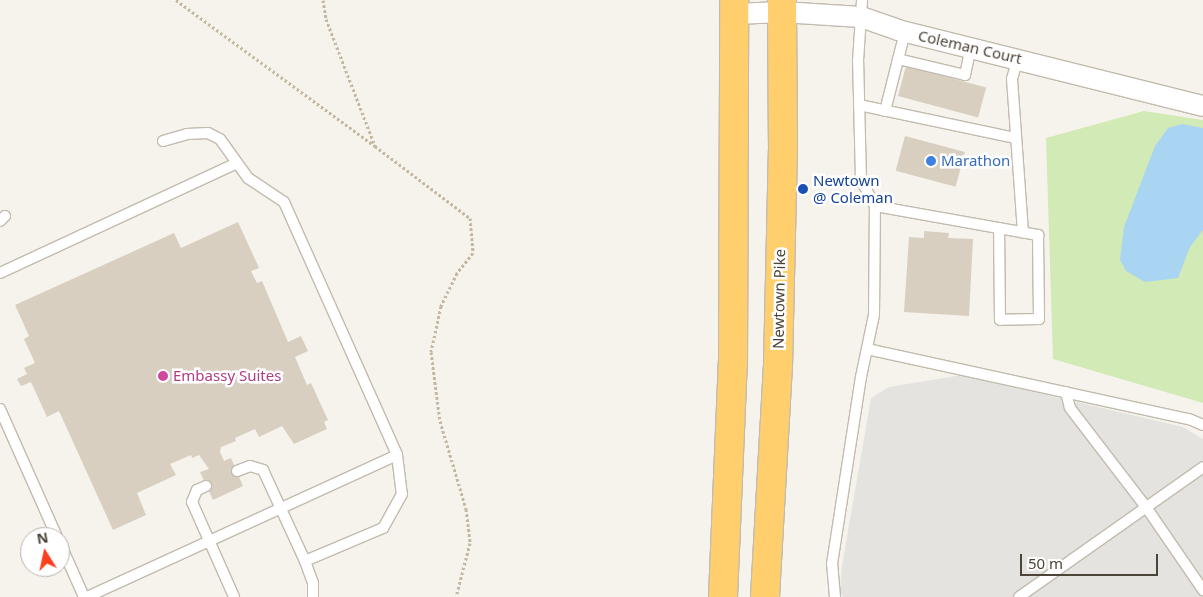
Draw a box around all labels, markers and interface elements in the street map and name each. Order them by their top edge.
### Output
street label: Coleman Court [916,26,1024,68]
place label: Marathon [941,152,1010,170]
marker: Marathon [925,155,937,167]
place label: Newtown @ Coleman [813,171,893,206]
marker: Newtown @ Coleman [797,183,809,195]
street label: Newtown Pike [769,249,789,349]
place label: Embassy Suites [173,367,281,385]
marker: Embassy Suites [157,370,169,382]
north arrow [20,527,70,577]
text: N [35,527,50,548]
scale bar [1023,544,1160,576]
text: 50 m [1028,553,1063,573]

